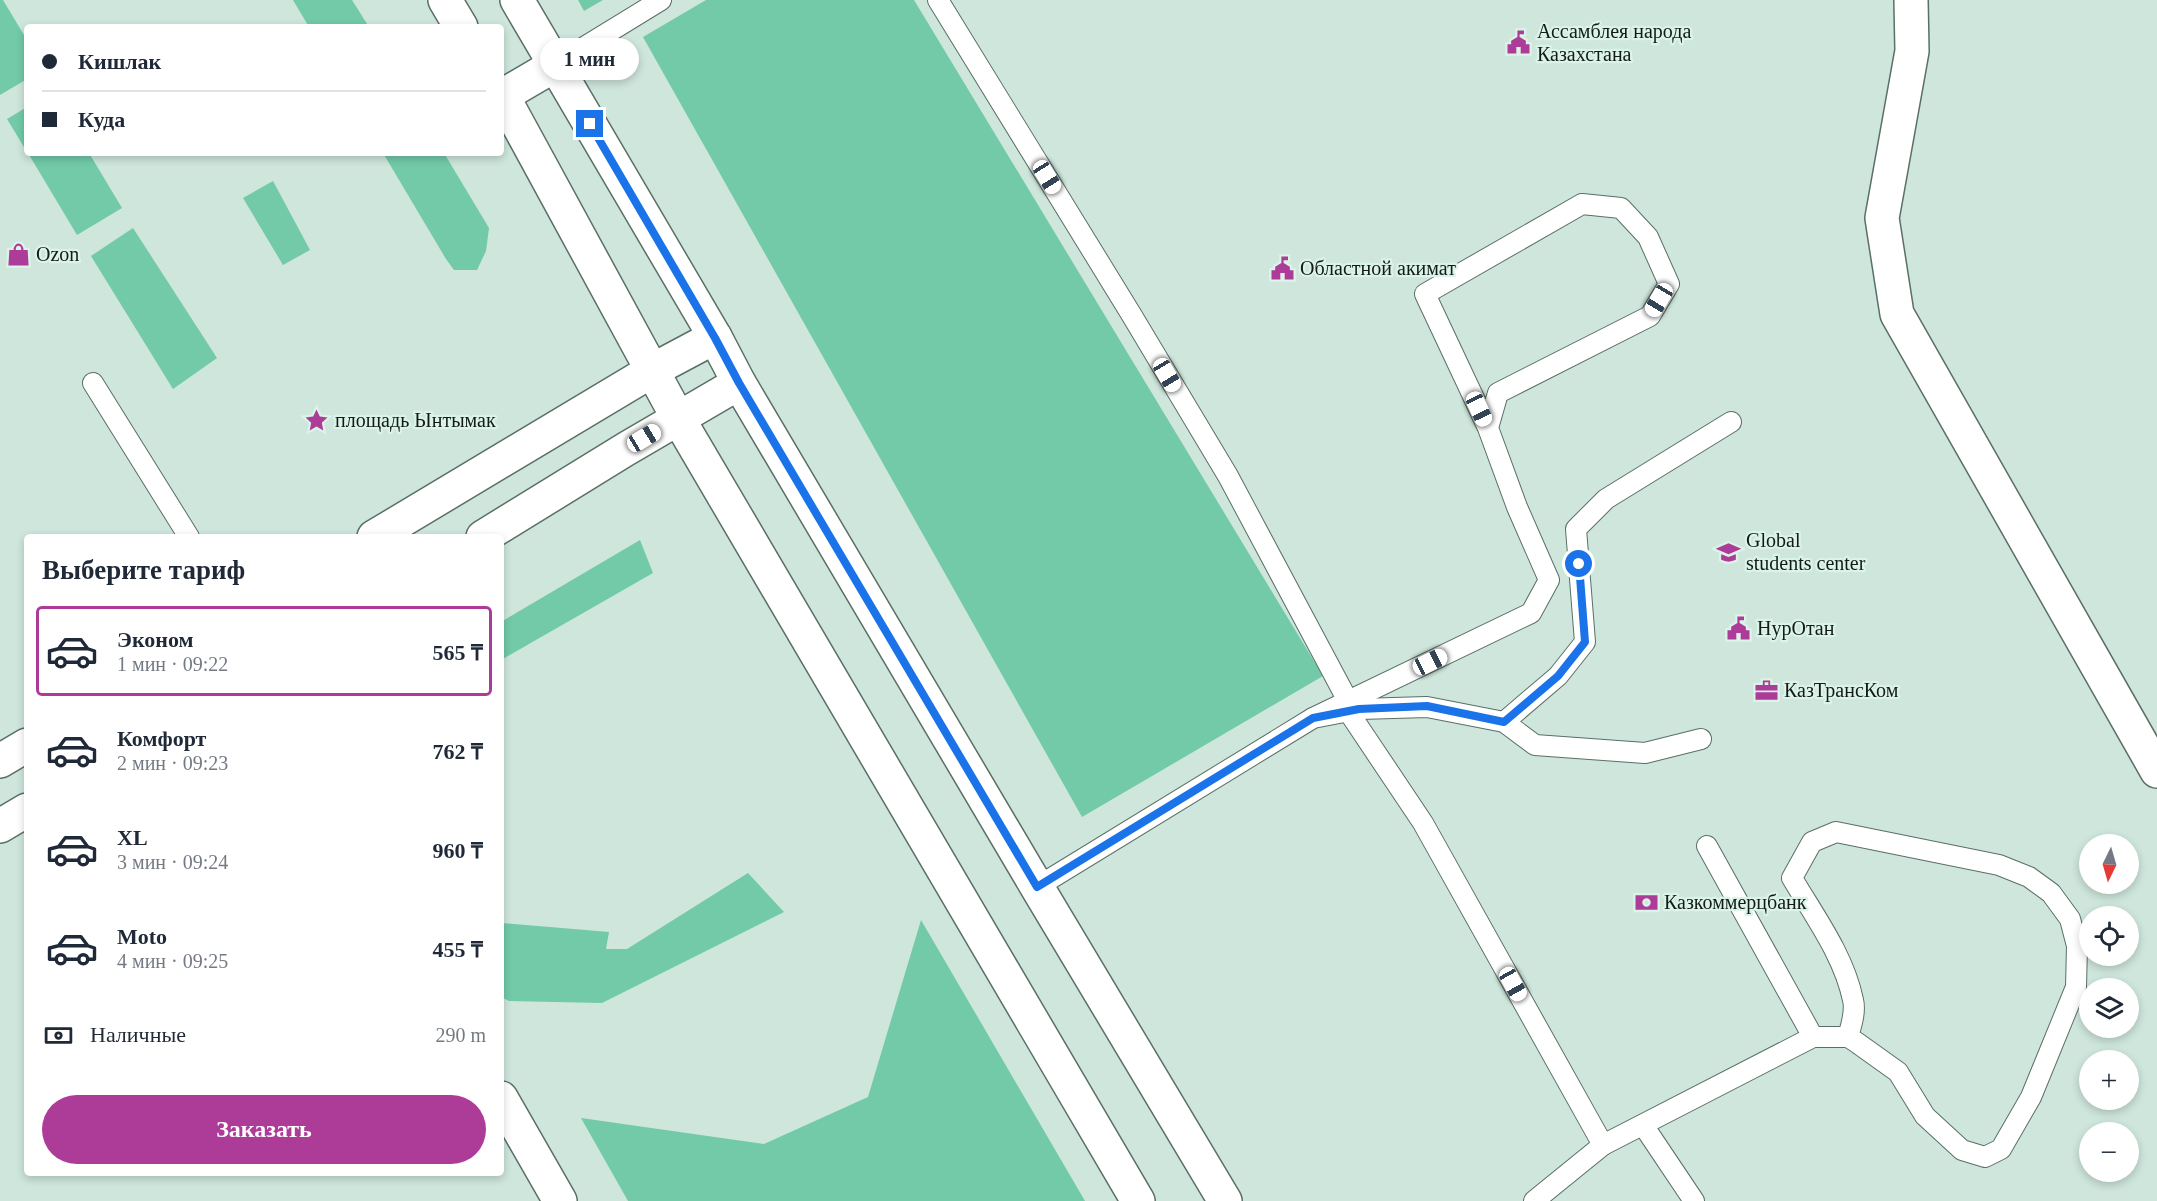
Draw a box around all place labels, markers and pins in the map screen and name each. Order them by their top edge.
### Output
place label: Ассамблея народа Казахстана [1537,20,1691,65]
public building icon: Ассамблея народа Казахстана [1506,29,1532,55]
shop icon: Ozon [5,241,31,267]
place label: Ozon [36,243,79,265]
public building icon: Областной акимат [1269,255,1295,281]
place label: Областной акимат [1300,257,1456,279]
place icon: площадь Ынтымак [304,407,330,433]
place label: площадь Ынтымак [335,409,496,432]
place label: Global students center [1746,529,1866,574]
school or university icon: Global students center [1715,539,1741,565]
public building icon: НурОтан [1726,615,1752,641]
place label: НурОтан [1757,617,1835,640]
office icon: КазТрансКом [1753,677,1779,703]
place label: КазТрансКом [1784,679,1899,702]
bank icon: Казкоммерцбанк [1633,889,1659,915]
place label: Казкоммерцбанк [1664,891,1807,914]

